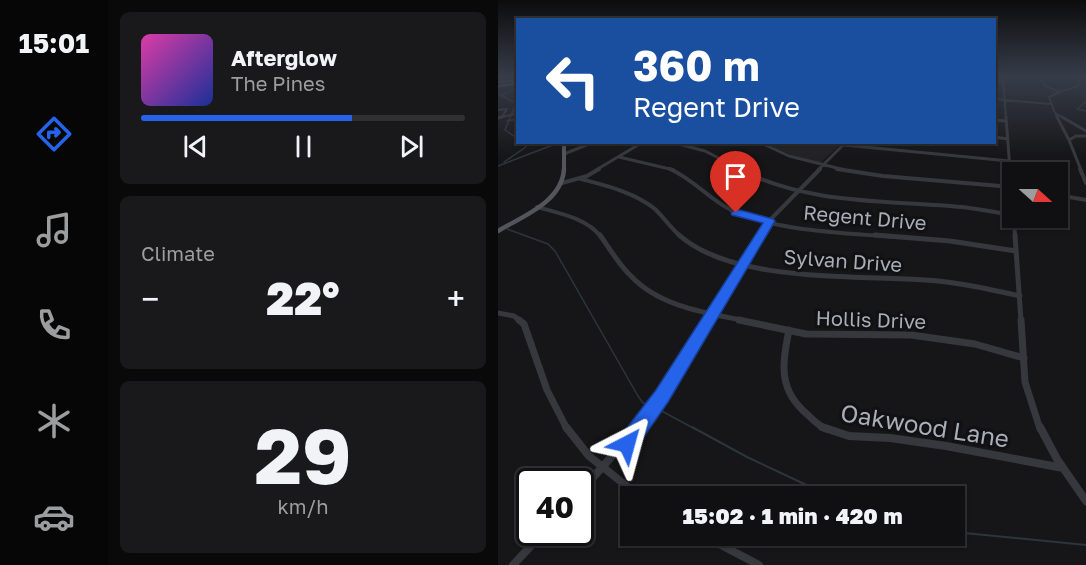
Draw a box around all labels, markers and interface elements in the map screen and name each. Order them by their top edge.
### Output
text: 15:01 [19,27,89,59]
text: 360 m [633,40,760,90]
icon: left [534,42,612,120]
text: Afterglow [231,44,337,71]
text: The Pines [231,71,325,95]
text: Regent Drive [633,91,800,123]
icon: directions [33,113,75,155]
icon: previous [179,130,212,163]
icon: pause [287,130,320,163]
icon: next [395,130,428,163]
pin [710,151,761,213]
icon: arrive [719,160,752,193]
north arrow [1002,162,1068,228]
map controls [1002,162,1068,228]
street label: Regent Drive [802,200,928,234]
icon: music [33,209,75,251]
text: Climate [141,241,215,265]
street label: Sylvan Drive [783,244,903,276]
text: 22° [266,271,340,325]
text: − [141,279,159,318]
text: + [447,279,465,318]
icon: phone [33,304,75,346]
street label: Hollis Drive [815,305,927,333]
street label: Oakwood Lane [839,397,1011,453]
icon: climate [33,400,75,442]
text: 29 [254,408,352,501]
position arrow [595,412,659,476]
speed limit sign: 40 [516,468,594,546]
text: km/h [278,494,328,518]
icon: car [33,496,75,538]
text: 15:02 · 1 min · 420 m [682,502,903,529]

